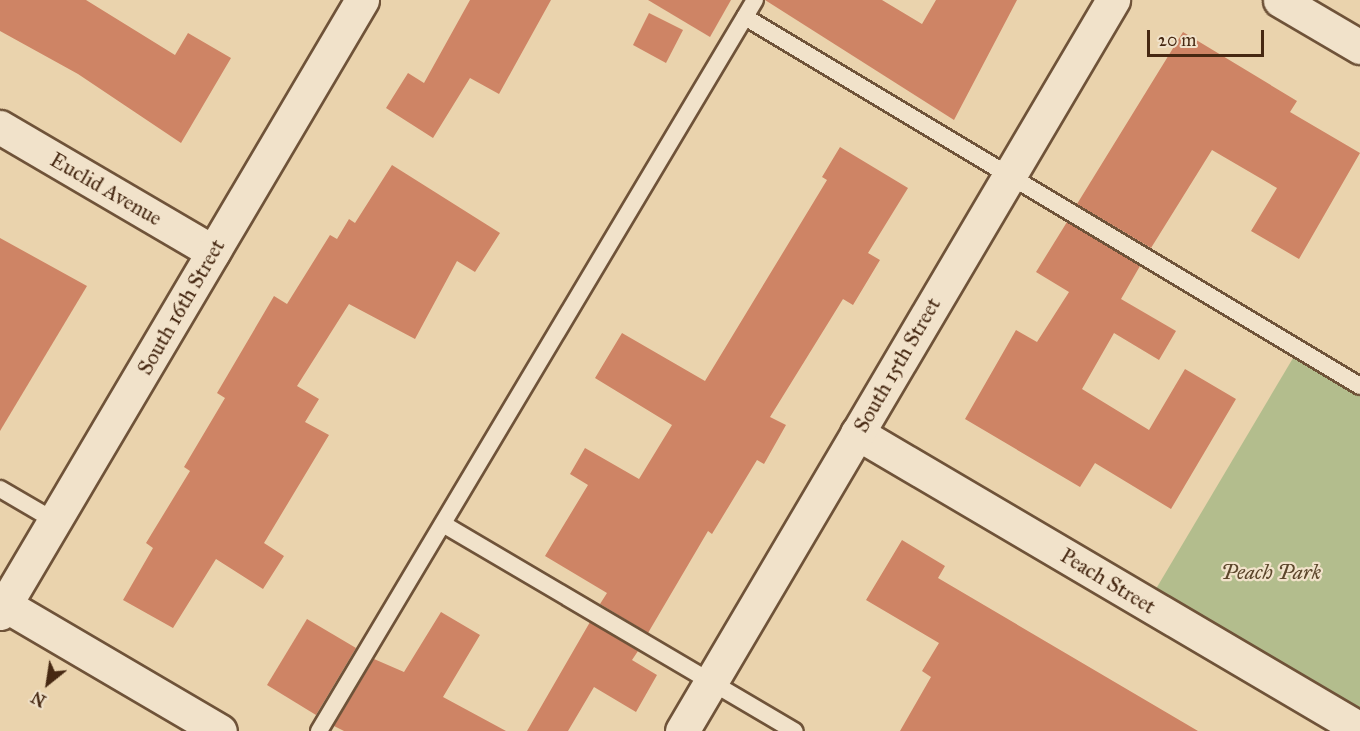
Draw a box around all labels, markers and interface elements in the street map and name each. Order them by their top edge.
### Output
scale bar [1150,18,1267,56]
text: 20 m [1158,29,1196,51]
street label: Euclid Avenue [46,147,166,231]
street label: South 16th Street [132,235,230,379]
street label: South 15th Street [848,293,946,437]
street label: Peach Street [1056,543,1160,619]
park label: Peach Park [1221,559,1321,585]
north arrow [18,653,78,713]
text: N [28,687,49,711]

